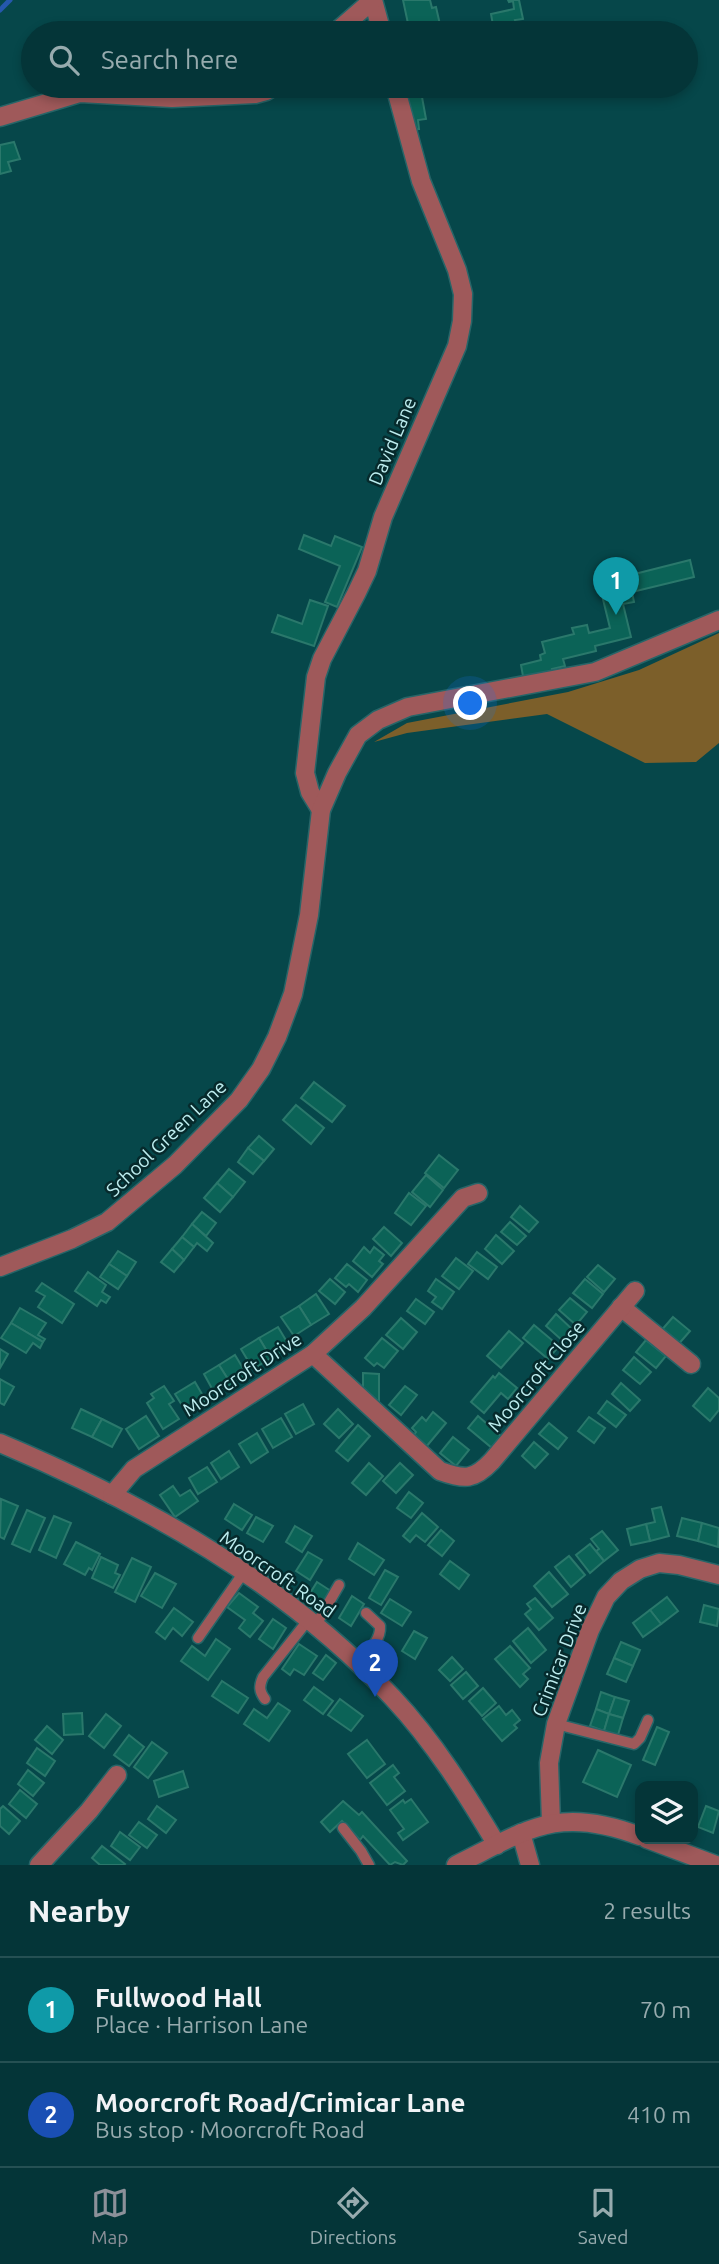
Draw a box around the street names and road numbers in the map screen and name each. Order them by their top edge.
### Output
street label: David Lane [364,394,420,488]
street label: School Green Lane [102,1075,230,1201]
street label: Moorcroft Close [483,1316,589,1436]
street label: Moorcroft Drive [179,1327,305,1421]
street label: Moorcroft Road [216,1526,340,1622]
street label: Crimicar Drive [527,1600,591,1720]

